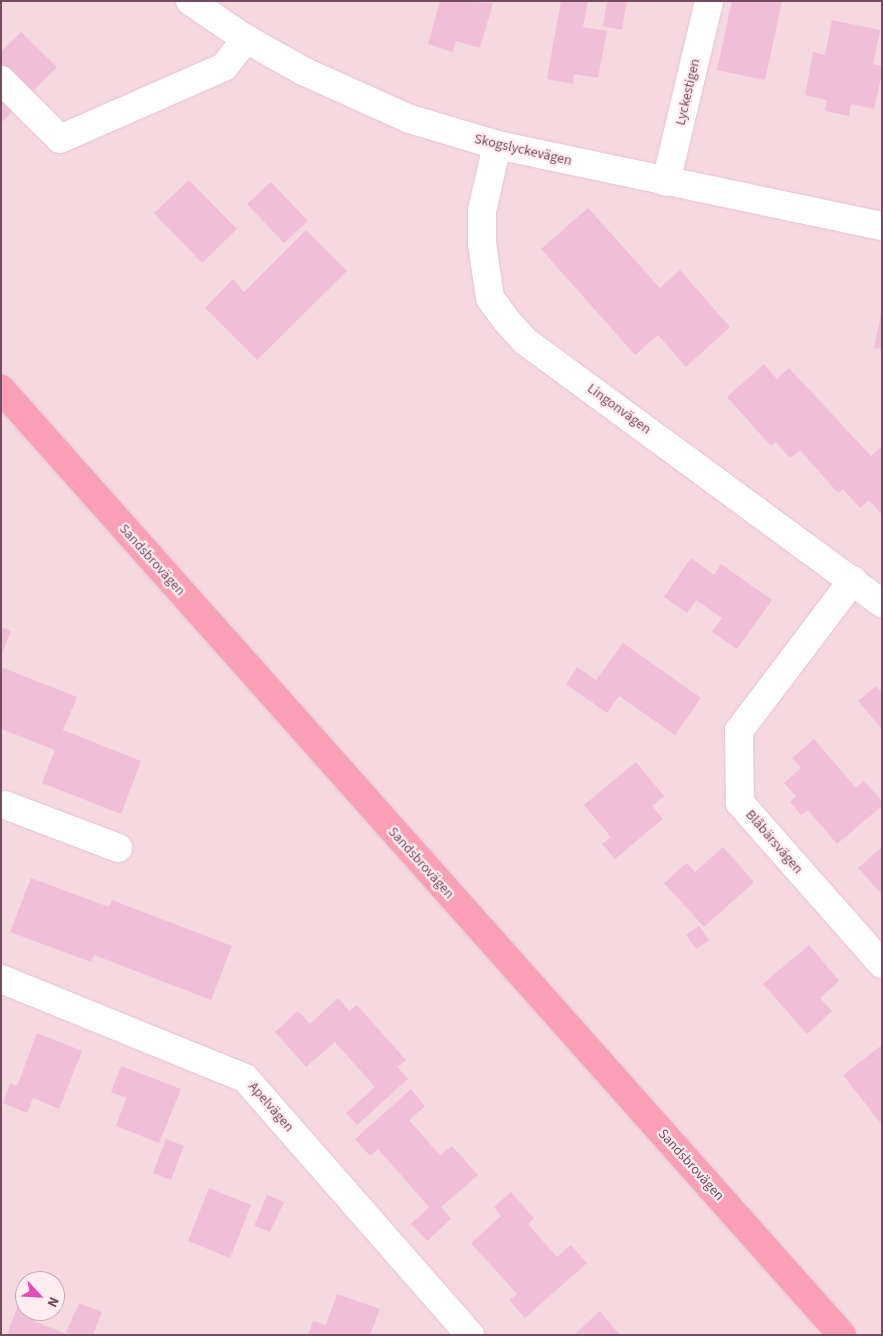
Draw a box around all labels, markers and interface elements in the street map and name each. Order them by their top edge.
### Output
street label: Lyckestigen [672,57,704,127]
street label: Skogslyckevägen [473,131,573,169]
street label: Lingonvägen [584,380,654,438]
street label: Sandsbrovägen [115,521,189,599]
street label: Blåbärsvägen [742,807,806,877]
street label: Sandsbrovägen [384,824,458,902]
street label: Apelvägen [245,1079,297,1135]
street label: Sandsbrovägen [654,1126,728,1204]
north arrow [15,1271,65,1321]
text: N [42,1293,64,1310]

